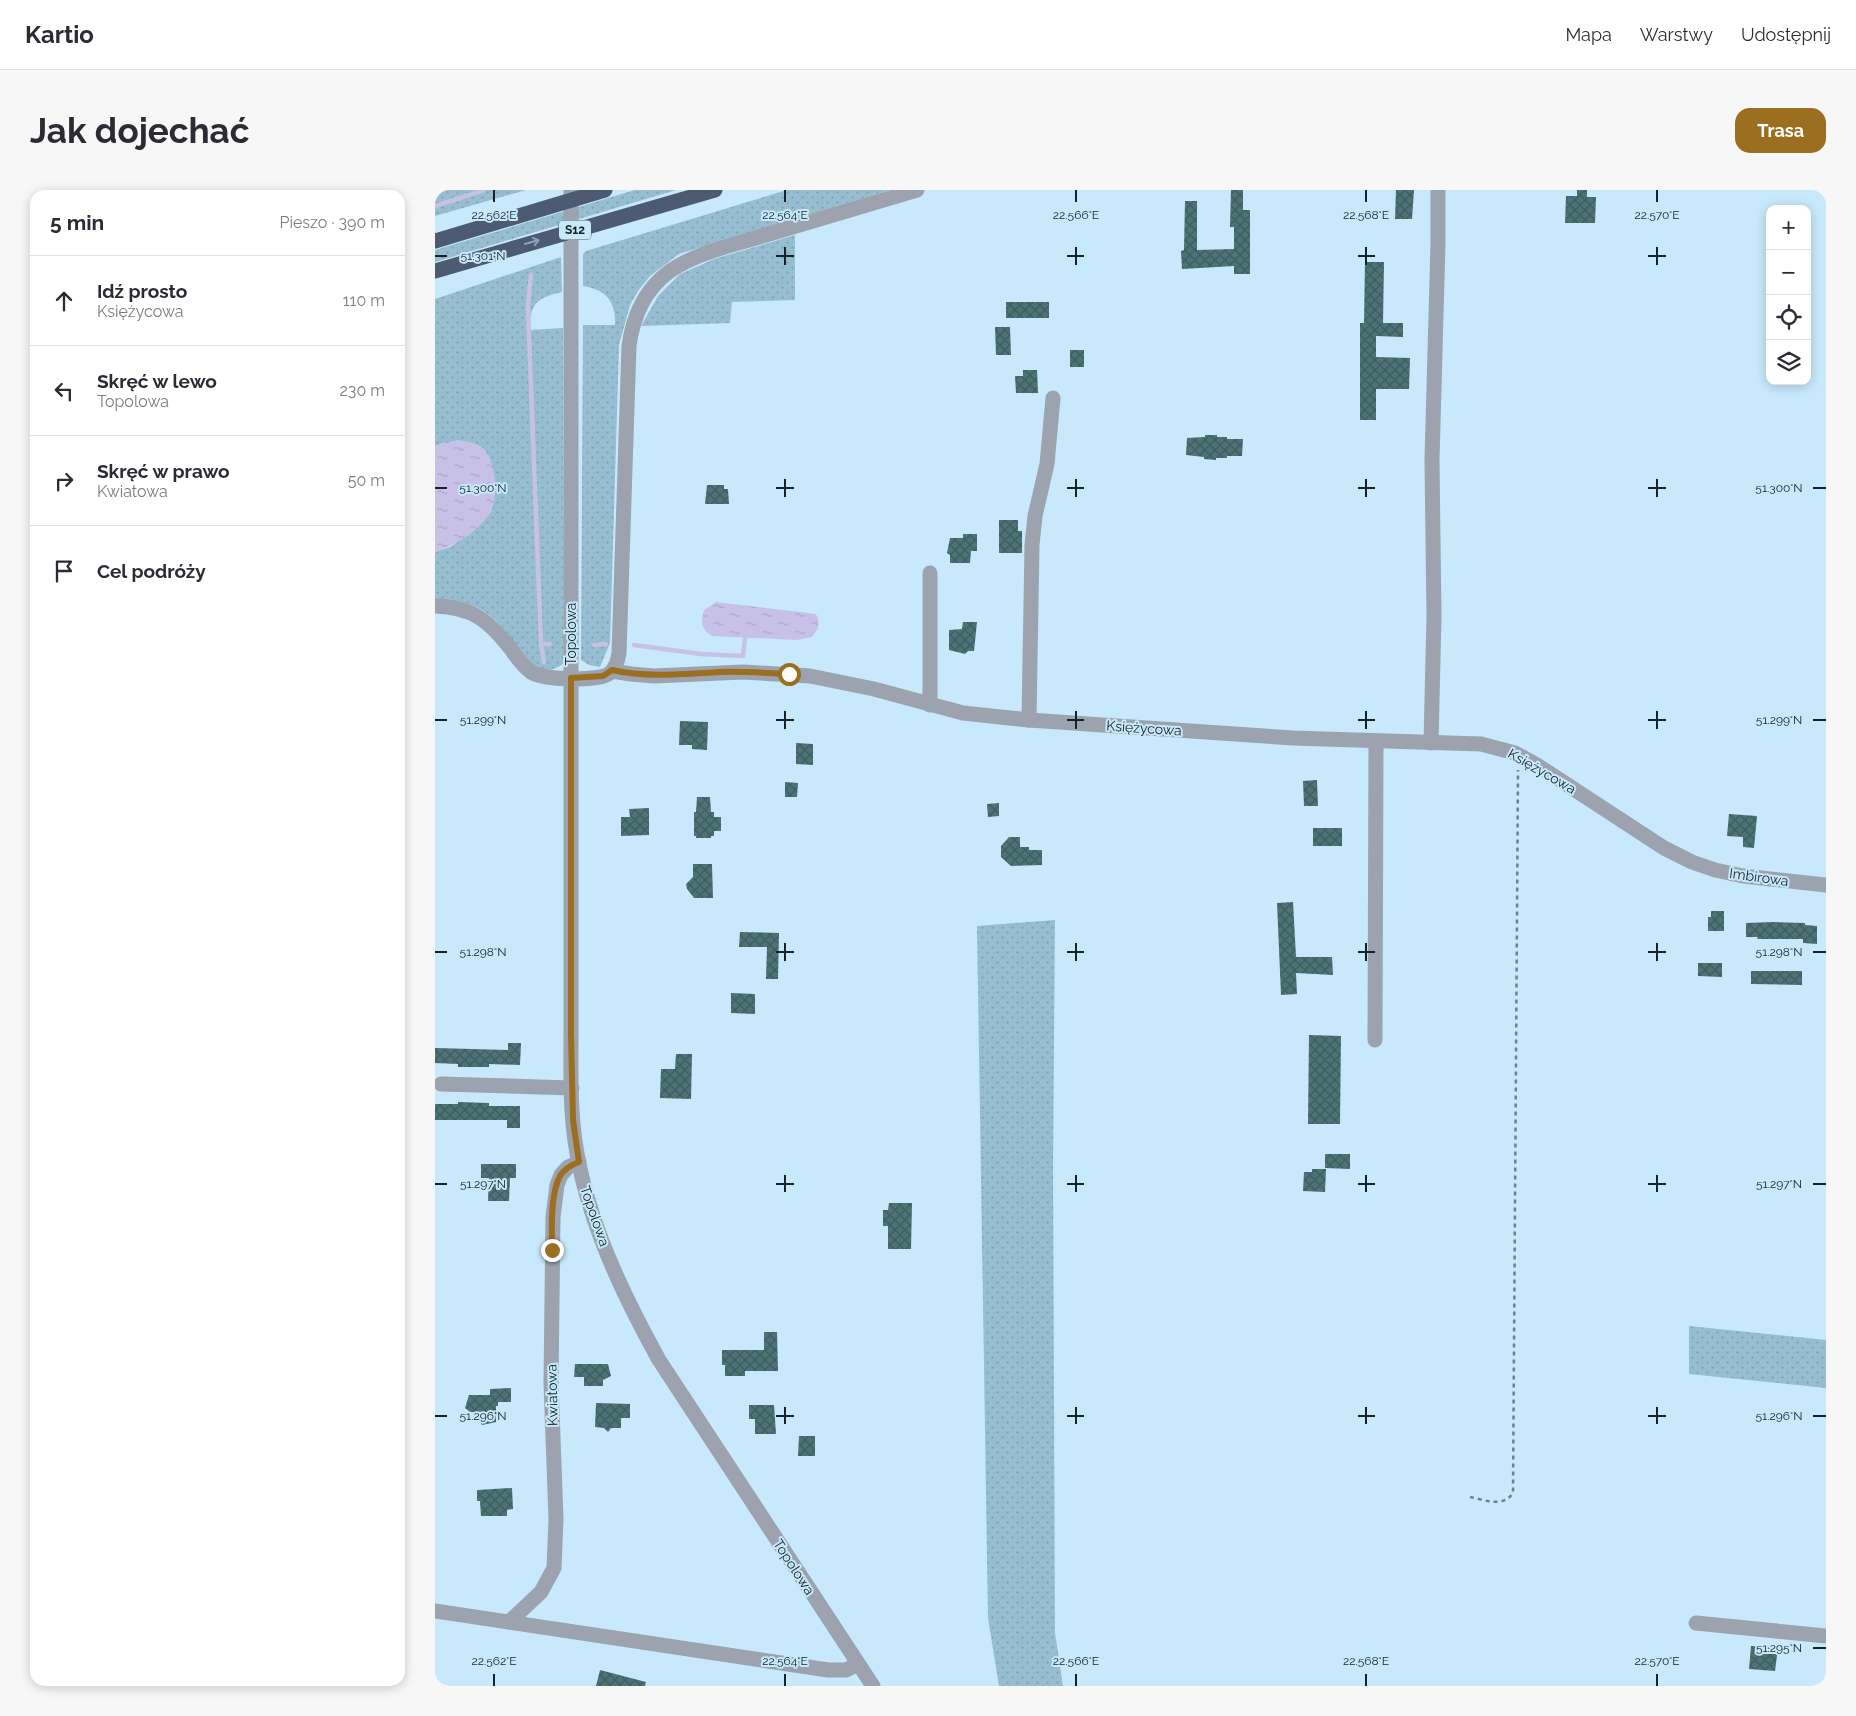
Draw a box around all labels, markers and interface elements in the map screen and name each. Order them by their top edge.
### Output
text: Kartio [25,20,94,49]
text: Mapa [1565,24,1612,45]
text: Warstwy [1640,24,1713,45]
text: Udostępnij [1741,24,1831,45]
button: Trasa [1735,108,1826,153]
text: Jak dojechać [30,110,249,151]
map controls [1766,205,1811,385]
button: + [1766,205,1811,250]
text: 22.562°E [471,208,517,222]
text: 22.564°E [762,208,808,222]
text: 22.566°E [1053,208,1099,222]
text: 22.568°E [1343,208,1389,222]
text: 22.570°E [1634,208,1680,222]
text: 5 min [50,210,104,235]
text: Pieszo · 390 m [280,213,385,232]
road number: S12 [559,220,591,240]
one-way arrow [524,237,540,247]
text: 51.301°N [460,249,506,263]
button: − [1766,250,1811,295]
text: Idź prosto [97,280,187,302]
icon: ahead [50,287,78,315]
text: 110 m [343,291,385,310]
button: locate [1766,295,1811,340]
text: Księżycowa [97,302,183,321]
button: layers [1766,340,1811,385]
text: Skręć w lewo [97,370,217,392]
icon: left [50,377,78,405]
text: 230 m [340,381,385,400]
text: Topolowa [97,392,169,411]
text: Skręć w prawo [97,460,230,482]
icon: right [50,467,78,495]
text: 50 m [348,471,385,490]
text: 51.300°N [459,481,507,495]
text: 51.300°N [1755,481,1803,495]
text: Kwiatowa [97,482,168,501]
icon: arrive [50,557,78,585]
text: Cel podróży [97,560,206,582]
street label: Topolowa [563,603,579,665]
route start [778,663,801,686]
text: 51.299°N [460,713,506,727]
text: 51.299°N [1756,713,1802,727]
street label: Księżycowa [1106,717,1182,739]
street label: Księżycowa [1505,745,1579,797]
street label: Imbirowa [1728,865,1790,889]
text: 51.298°N [460,945,506,959]
text: 51.298°N [1756,945,1802,959]
text: 51.297°N [460,1177,506,1191]
text: 51.297°N [1756,1177,1802,1191]
street label: Topolowa [577,1184,613,1248]
route end [541,1239,564,1262]
street label: Kwiatowa [543,1364,561,1426]
text: 51.296°N [460,1409,506,1423]
text: 51.296°N [1756,1409,1802,1423]
street label: Topolowa [770,1536,818,1598]
text: 51.295°N [1756,1641,1802,1655]
text: 22.562°E [471,1654,517,1668]
text: 22.564°E [762,1654,808,1668]
text: 22.566°E [1053,1654,1099,1668]
text: 22.568°E [1343,1654,1389,1668]
text: 22.570°E [1634,1654,1680,1668]

